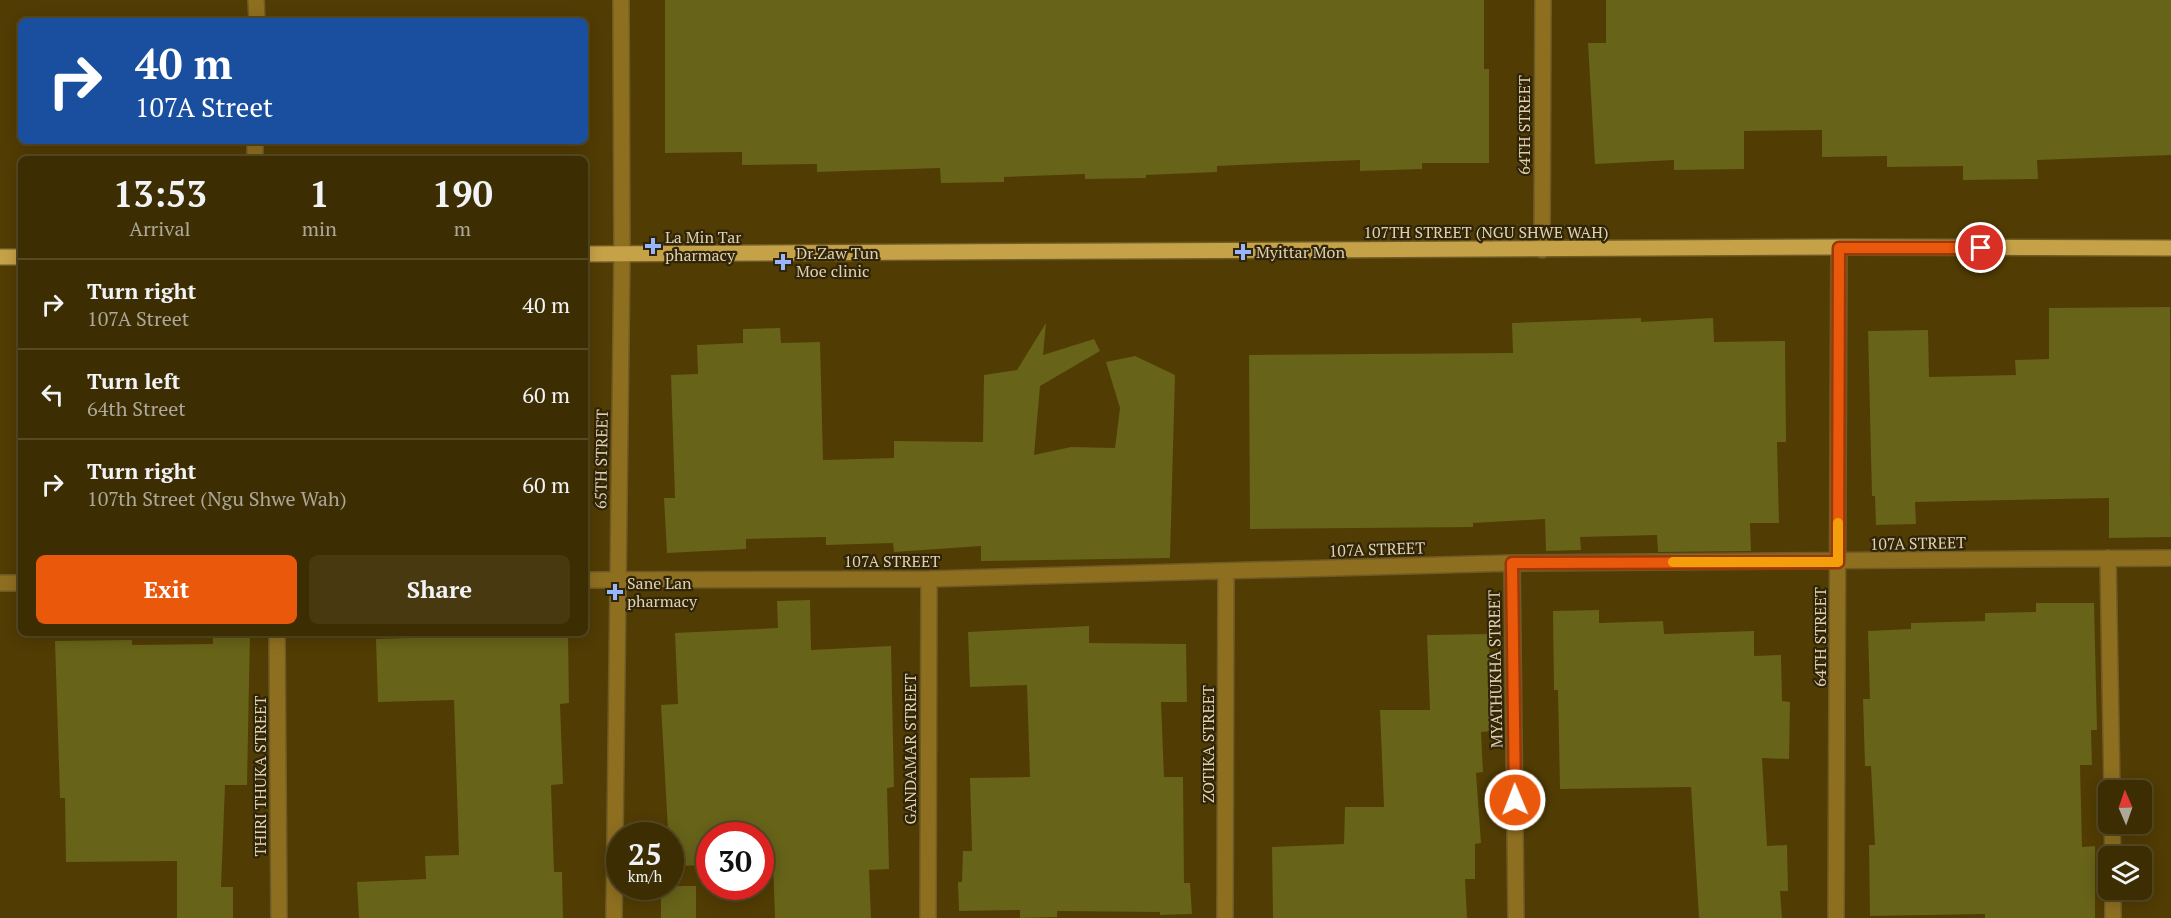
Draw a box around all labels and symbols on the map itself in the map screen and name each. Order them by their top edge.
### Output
street label: 64TH STREET [1513,75,1535,175]
street label: 107TH STREET (NGU SHWE WAH) [1364,221,1608,243]
pin [1955,222,2006,273]
place label: La Min Tar pharmacy [665,226,742,266]
marker: La Min Tar pharmacy [646,239,660,253]
place label: Myittar Mon [1256,241,1345,263]
place label: Dr.Zaw Tun Moe clinic [796,242,879,282]
marker: Myittar Mon [1234,243,1252,261]
marker: Dr.Zaw Tun Moe clinic [774,253,792,271]
street label: 65TH STREET [589,409,613,509]
street label: 107A STREET [1870,531,1966,555]
street label: 107A STREET [1328,536,1426,562]
street label: 107A STREET [844,550,940,572]
place label: Sane Lan pharmacy [627,572,698,612]
marker: Sane Lan pharmacy [608,585,622,599]
street label: 64TH STREET [1809,587,1831,687]
street label: MYATHUKHA STREET [1483,590,1507,748]
street label: GANDAMAR STREET [899,673,921,825]
street label: ZOTIKA STREET [1197,685,1219,803]
street label: THIRI THUKA STREET [249,695,271,856]
position arrow [1483,768,1547,832]
north arrow [2098,780,2152,834]
speed limit sign: 30 [696,822,774,900]

